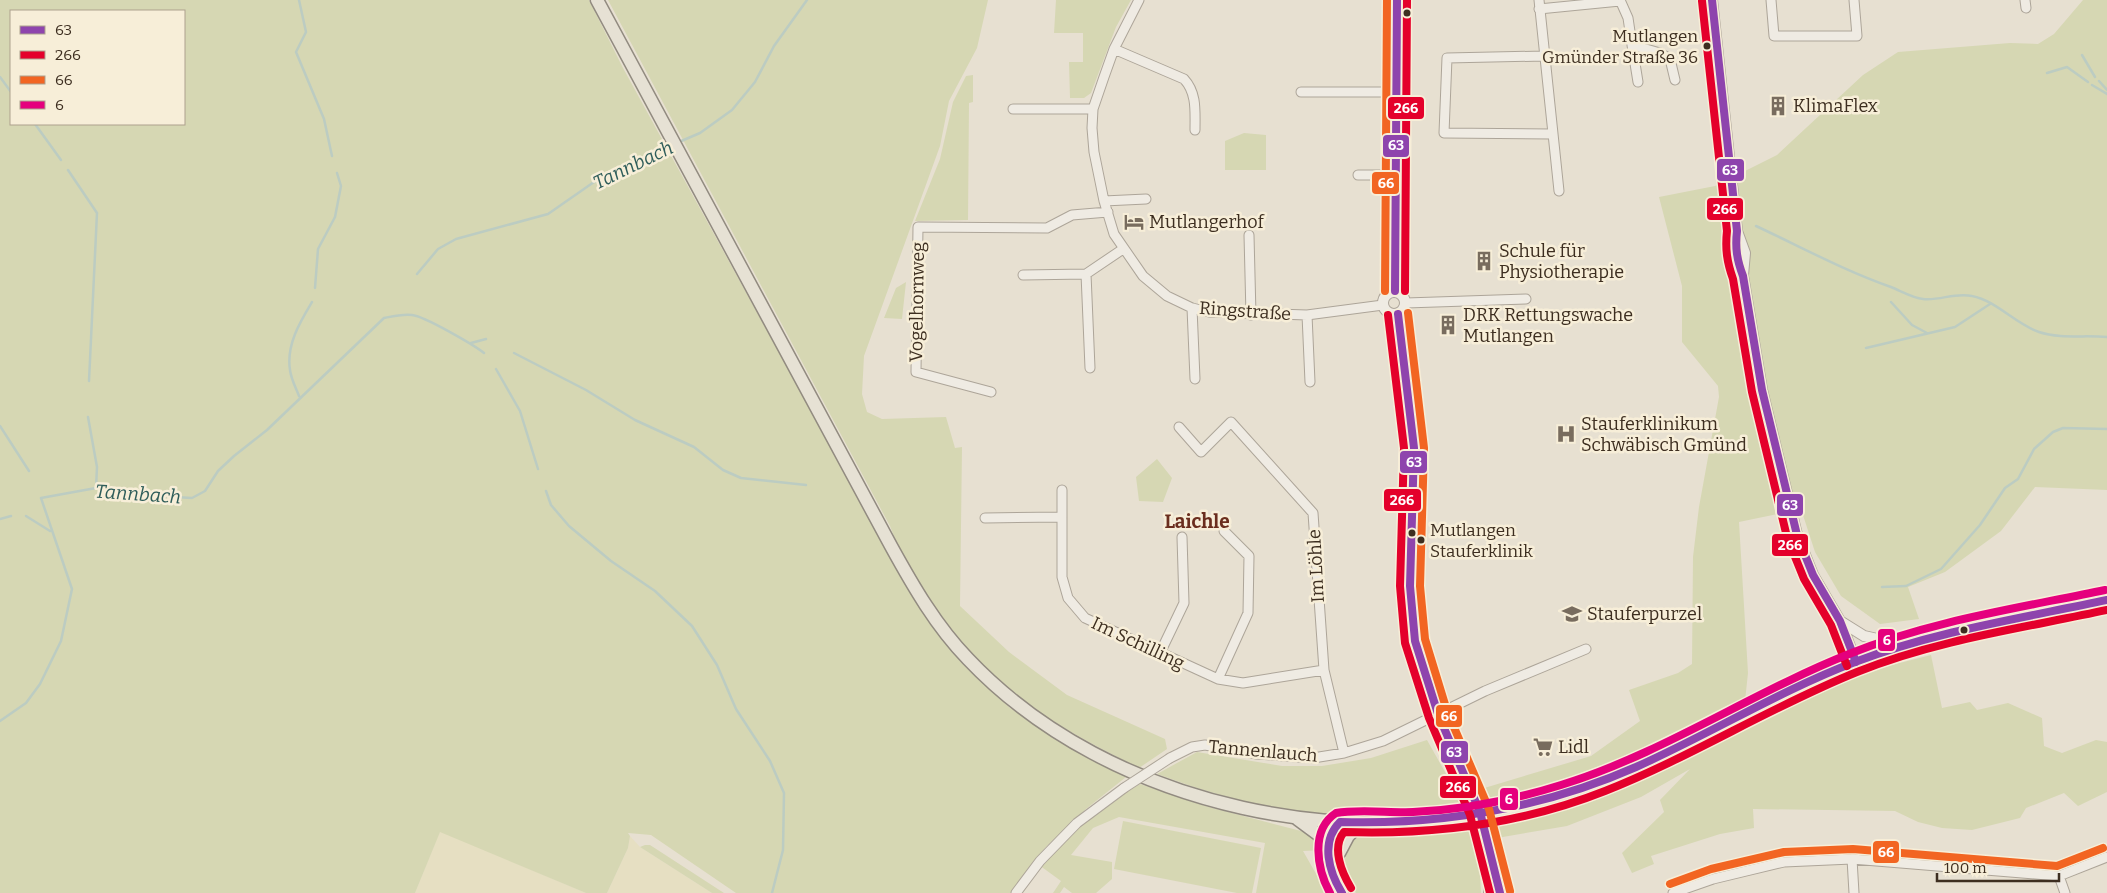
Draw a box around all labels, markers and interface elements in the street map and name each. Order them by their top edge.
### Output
unlabelled marker [1402,8,1412,18]
legend [10,10,185,125]
text: 63 [55,21,72,39]
place label: Mutlangen Gmünder Straße 36 [1542,26,1698,68]
marker: Mutlangen Gmünder Straße 36 [1702,41,1712,51]
text: 266 [55,46,81,64]
text: 66 [55,71,73,89]
building icon: KlimaFlex [1767,95,1789,117]
place label: KlimaFlex [1793,95,1878,117]
text: 6 [55,96,64,114]
line badge: 266 [1387,96,1425,120]
text: 266 [1394,100,1418,117]
line badge: 63 [1382,134,1410,158]
water label: Tannbach [589,136,677,194]
text: 63 [1388,137,1404,154]
line badge: 63 [1716,158,1745,182]
text: 63 [1722,162,1738,179]
line badge: 66 [1371,171,1400,195]
text: 66 [1378,175,1394,192]
line badge: 266 [1706,197,1744,221]
text: 266 [1713,201,1737,218]
hotel icon: Mutlangerhof [1123,211,1145,233]
place label: Mutlangerhof [1149,211,1266,233]
place label: Schule für Physiotherapie [1499,240,1624,283]
street label: Vogelhornweg [905,242,929,362]
building icon: Schule für Physiotherapie [1473,250,1495,272]
street label: Ringstraße [1198,297,1292,325]
place label: DRK Rettungswache Mutlangen [1463,304,1633,347]
building icon: DRK Rettungswache Mutlangen [1437,314,1459,336]
place label: Stauferklinikum Schwäbisch Gmünd [1581,413,1747,456]
hospital icon: Stauferklinikum Schwäbisch Gmünd [1555,423,1577,445]
line badge: 63 [1399,450,1428,474]
text: 63 [1406,454,1422,471]
water label: Tannbach [94,480,182,508]
line badge: 266 [1383,488,1422,512]
text: 266 [1390,492,1414,509]
line badge: 63 [1776,493,1804,517]
text: 63 [1782,497,1798,514]
district label: Laichle [1164,510,1230,533]
place label: Mutlangen Stauferklinik [1430,520,1533,562]
unlabelled marker [1407,528,1417,538]
street label: Im Löhle [1303,529,1329,603]
line badge: 266 [1771,533,1809,557]
marker: Mutlangen Stauferklinik [1416,535,1426,545]
text: 266 [1778,537,1802,554]
school or university icon: Stauferpurzel [1561,603,1583,625]
place label: Stauferpurzel [1587,603,1702,625]
street label: Im Schilling [1088,612,1188,674]
unlabelled marker [1959,625,1969,635]
line badge: 6 [1877,628,1896,652]
text: 6 [1883,632,1891,649]
line badge: 66 [1435,704,1463,728]
text: 66 [1441,708,1457,725]
street label: Tannenlauch [1208,735,1318,767]
supermarket icon: Lidl [1532,736,1554,758]
place label: Lidl [1558,736,1589,758]
line badge: 63 [1440,740,1469,764]
text: 63 [1446,744,1462,761]
line badge: 266 [1439,775,1477,799]
text: 266 [1446,779,1470,796]
line badge: 6 [1499,787,1519,811]
text: 6 [1505,791,1513,808]
line badge: 66 [1872,840,1900,864]
text: 66 [1878,844,1894,861]
scale bar [1937,850,2060,882]
text: 100 m [1944,859,1987,877]

